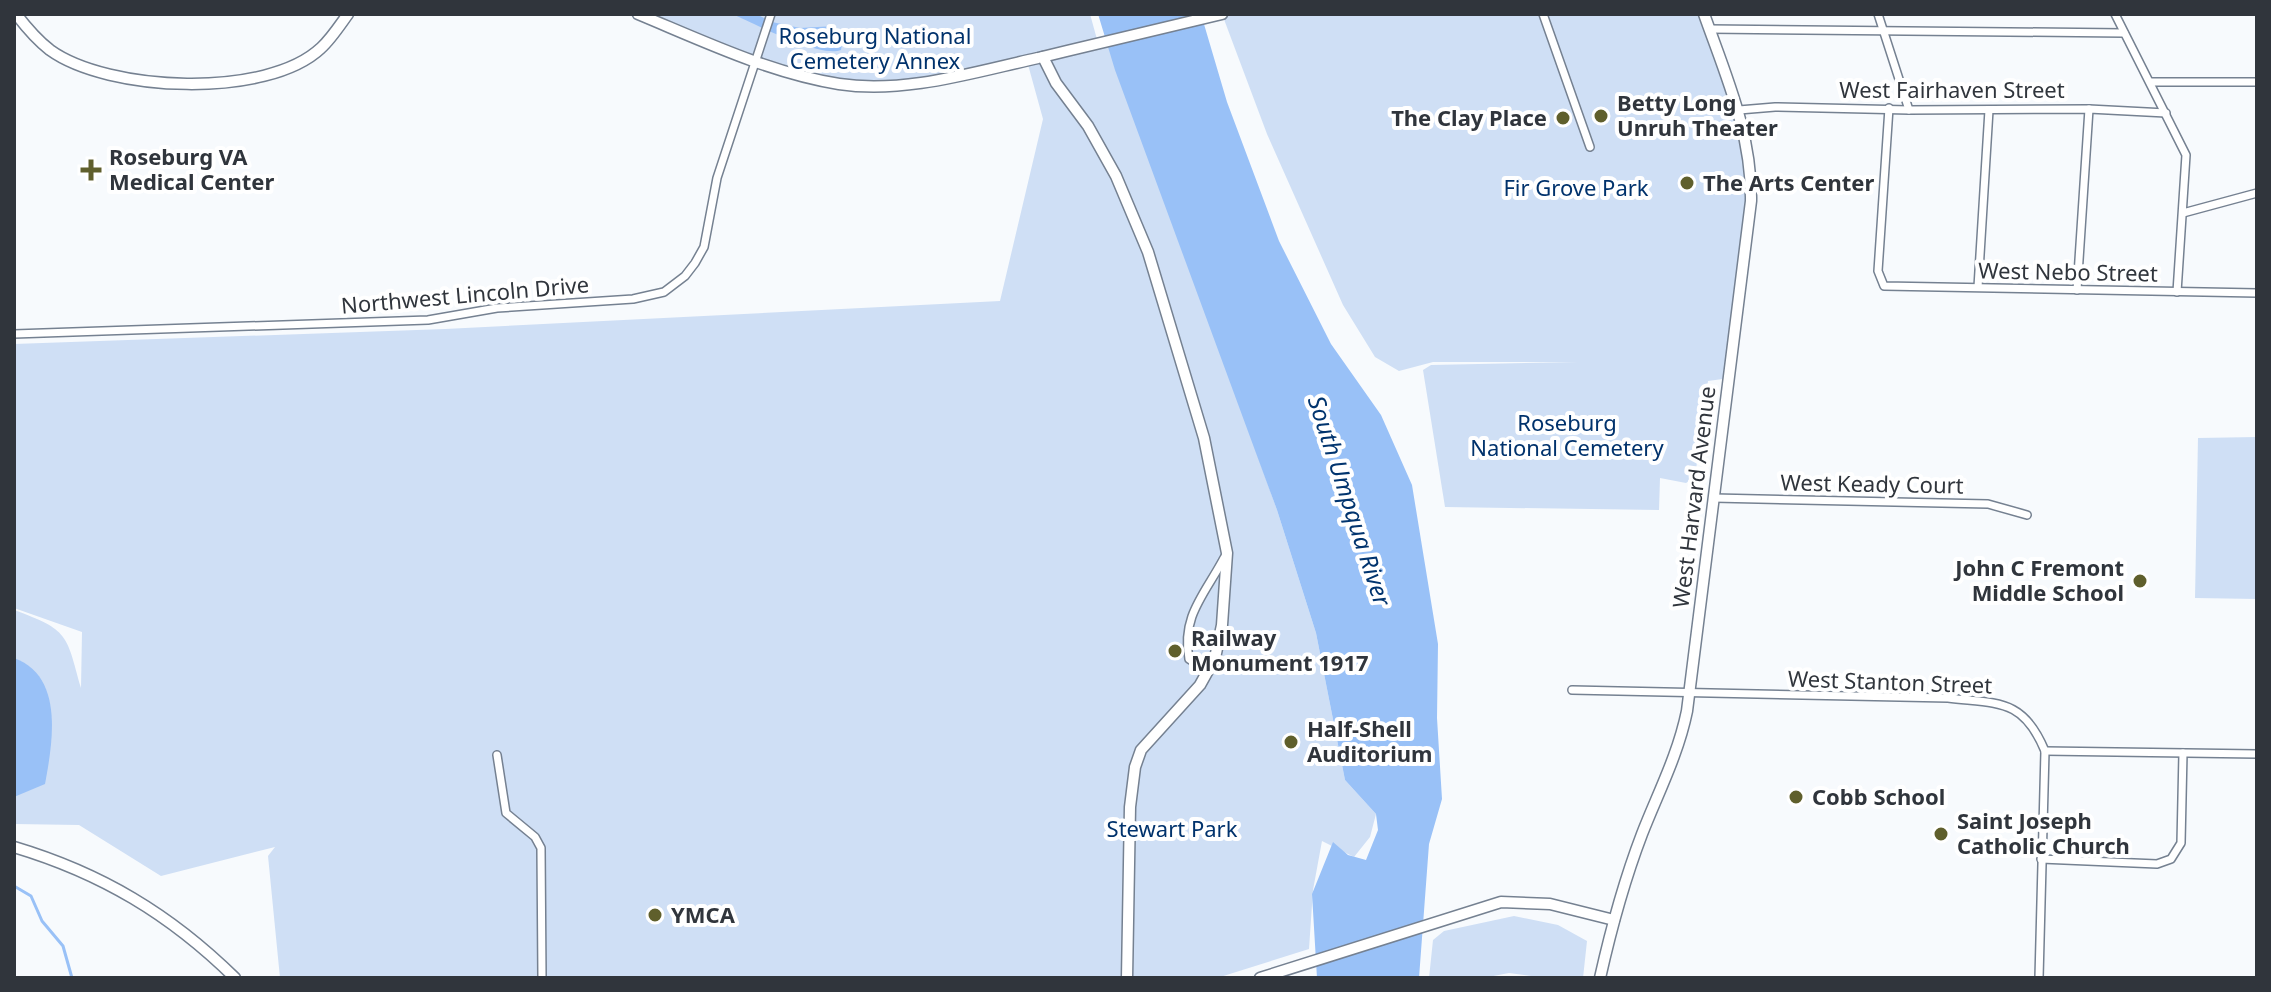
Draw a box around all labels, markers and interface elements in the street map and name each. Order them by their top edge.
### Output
park label: Roseburg National Cemetery Annex [779,20,971,75]
street label: West Fairhaven Street [1839,74,2065,104]
place label: Betty Long Unruh Theater [1617,87,1778,142]
place label: The Clay Place [1391,102,1547,132]
marker: Betty Long Unruh Theater [1592,107,1610,125]
marker: The Clay Place [1554,109,1572,127]
place label: Roseburg VA Medical Center [109,141,274,196]
marker: Roseburg VA Medical Center [80,159,102,181]
place label: The Arts Center [1703,167,1874,197]
park label: Fir Grove Park [1503,172,1649,202]
marker: The Arts Center [1678,174,1696,192]
street label: West Nebo Street [1978,254,2158,288]
street label: Northwest Lincoln Drive [340,268,590,320]
street label: West Harvard Avenue [1665,384,1721,609]
water label: South Umpqua River [1301,391,1400,611]
park label: Roseburg National Cemetery [1470,407,1664,462]
street label: West Keady Court [1780,466,1964,500]
place label: John C Fremont Middle School [1953,552,2124,607]
marker: John C Fremont Middle School [2131,572,2149,590]
place label: Railway Monument 1917 [1191,622,1369,677]
marker: Railway Monument 1917 [1166,642,1184,660]
street label: West Stanton Street [1787,662,1993,700]
place label: Half-Shell Auditorium [1307,713,1432,768]
marker: Half-Shell Auditorium [1282,733,1300,751]
place label: Cobb School [1812,781,1945,811]
marker: Cobb School [1787,788,1805,806]
place label: Saint Joseph Catholic Church [1957,805,2130,860]
park label: Stewart Park [1107,813,1238,843]
marker: Saint Joseph Catholic Church [1932,825,1950,843]
place label: YMCA [671,899,736,929]
marker: YMCA [646,906,664,924]

